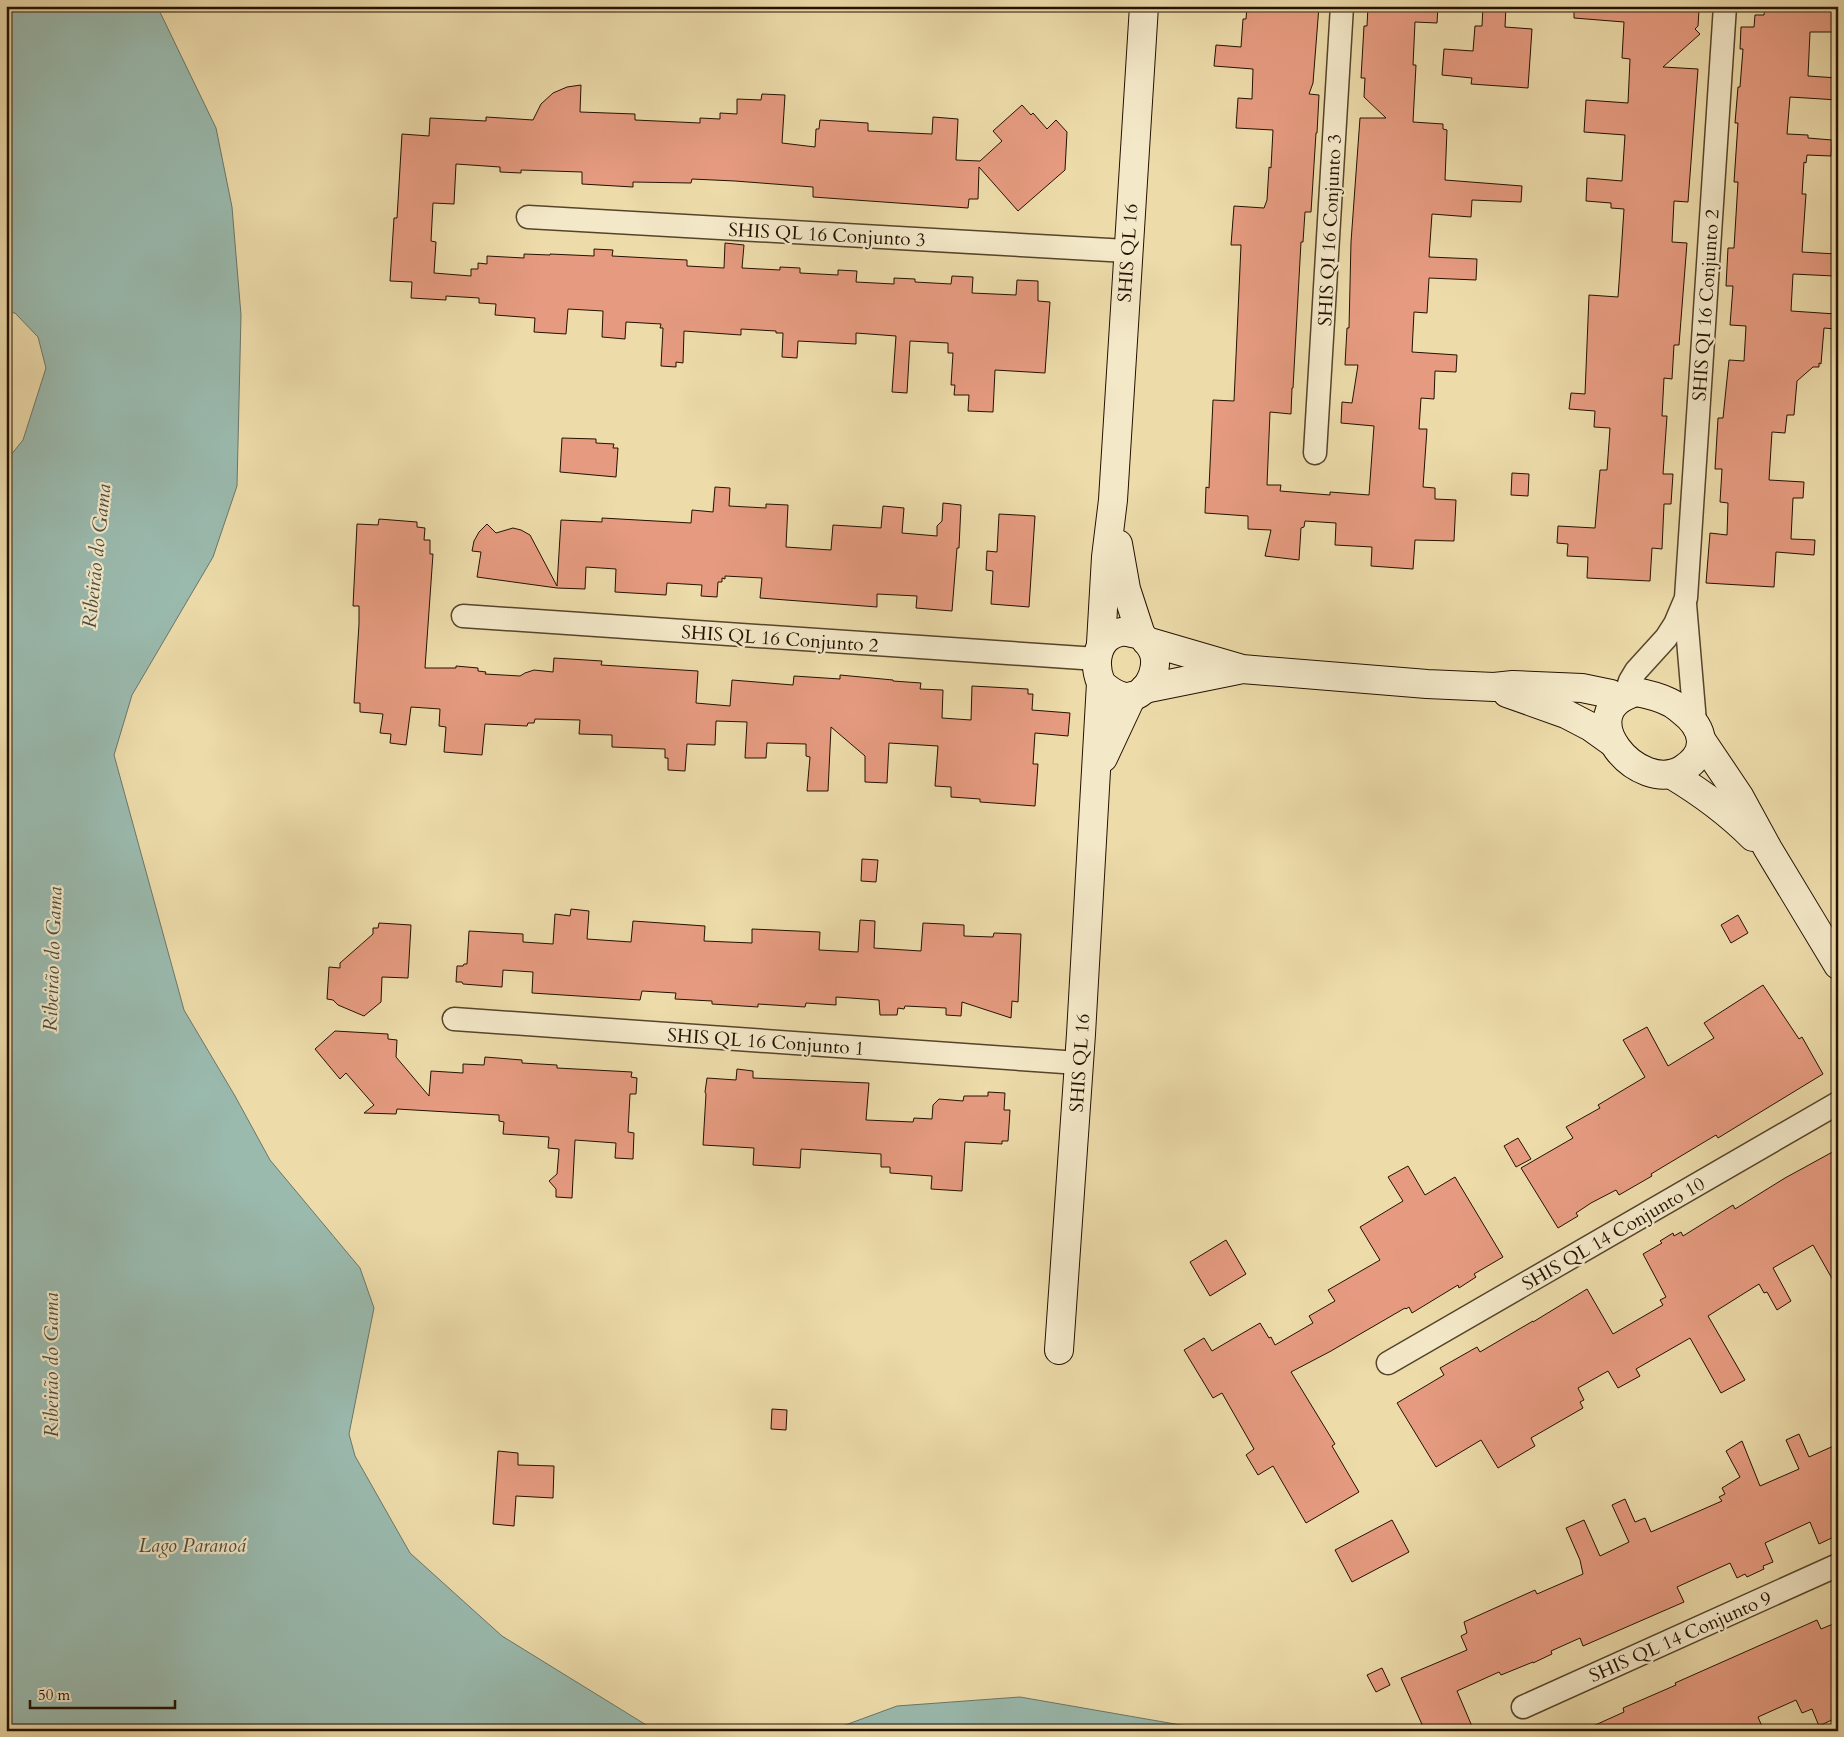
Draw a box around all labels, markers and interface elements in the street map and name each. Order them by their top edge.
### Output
street label: SHIS QI 16 Conjunto 3 [1312,133,1348,327]
street label: SHIS QL 16 [1112,203,1144,303]
street label: SHIS QI 16 Conjunto 2 [1686,208,1726,402]
street label: SHIS QL 16 Conjunto 3 [728,217,926,253]
water label: Ribeirão do Gama [75,483,118,630]
street label: SHIS QL 16 Conjunto 2 [681,619,880,659]
water label: Ribeirão do Gama [36,886,69,1032]
street label: SHIS QL 16 [1064,1013,1096,1113]
street label: SHIS QL 16 Conjunto 1 [667,1022,865,1062]
street label: SHIS QL 14 Conjunto 10 [1517,1171,1710,1297]
water label: Ribeirão do Gama [38,1293,65,1437]
water label: Lago Paranoá [138,1532,247,1559]
street label: SHIS QL 14 Conjunto 9 [1585,1585,1776,1689]
scale bar [30,1677,175,1709]
text: 50 m [38,1685,70,1705]

